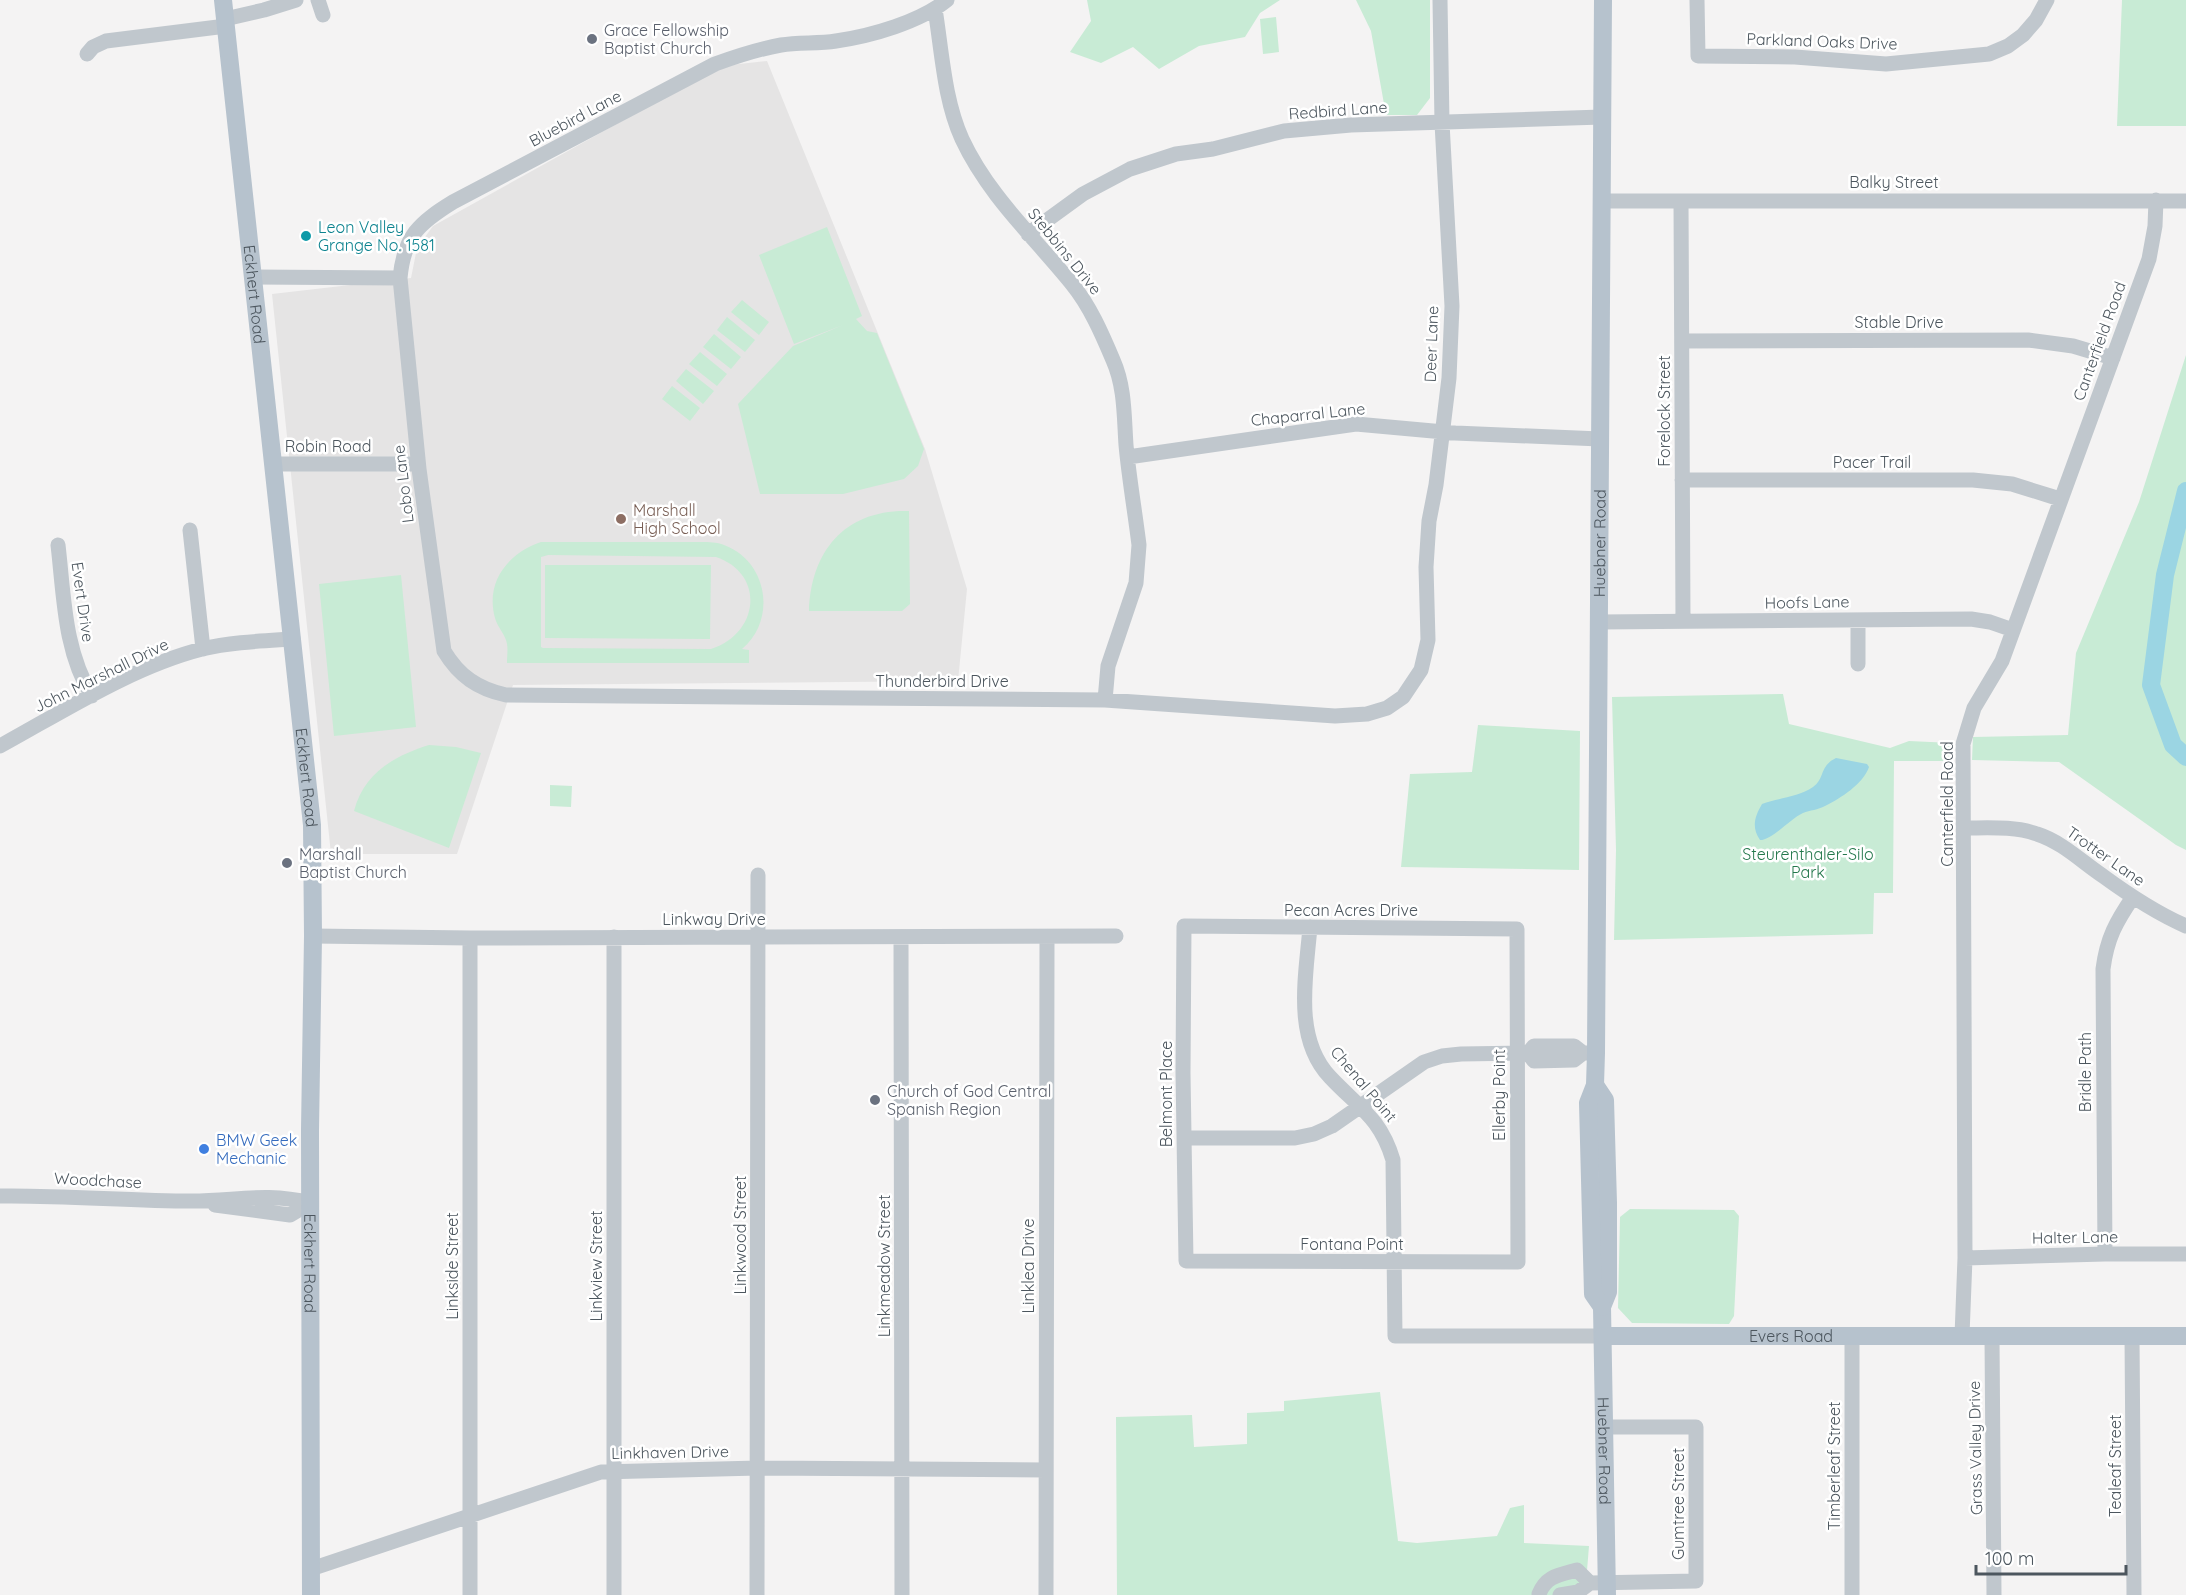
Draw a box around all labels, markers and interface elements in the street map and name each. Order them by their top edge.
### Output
place label: Grace Fellowship Baptist Church [604,20,729,58]
street label: Parkland Oaks Drive [1746,28,1898,54]
marker: Grace Fellowship Baptist Church [585,32,599,46]
street label: Bluebird Lane [525,85,625,151]
street label: Redbird Lane [1288,97,1388,123]
street label: Balky Street [1849,172,1939,192]
street label: Stebbins Drive [1024,204,1106,298]
place label: Leon Valley Grange No. 1581 [318,217,435,255]
marker: Leon Valley Grange No. 1581 [299,229,313,243]
street label: Eckhert Road [239,244,270,345]
street label: Canterfield Road [2068,279,2130,403]
street label: Deer Lane [1420,305,1442,383]
street label: Stable Drive [1854,312,1944,332]
street label: Forelock Street [1654,355,1674,467]
street label: Chaparral Lane [1250,398,1366,430]
street label: Robin Road [285,436,371,456]
street label: Lobo Lane [388,444,418,524]
street label: Pacer Trail [1833,452,1911,472]
street label: Huebner Road [1589,489,1610,597]
place label: Marshall High School [633,500,721,538]
marker: Marshall High School [614,512,628,526]
street label: Evert Drive [67,561,99,643]
street label: Hoofs Lane [1764,591,1850,613]
street label: John Marshall Drive [30,634,172,716]
street label: Thunderbird Drive [875,671,1009,691]
street label: Eckhert Road [292,727,322,828]
street label: Canterfield Road [1937,741,1957,867]
street label: Trotter Lane [2063,822,2149,890]
place label: Marshall Baptist Church [299,844,407,882]
park label: Steurenthaler-Silo Park [1742,844,1874,882]
marker: Marshall Baptist Church [280,856,294,870]
street label: Pecan Acres Drive [1284,900,1418,920]
street label: Linkway Drive [662,909,766,929]
street label: Bridle Path [2075,1032,2095,1112]
street label: Belmont Place [1156,1041,1176,1147]
street label: Chenal Point [1327,1042,1401,1126]
street label: Ellerby Point [1489,1049,1509,1141]
place label: Church of God Central Spanish Region [887,1081,1051,1119]
marker: Church of God Central Spanish Region [868,1093,882,1107]
place label: BMW Geek Mechanic [216,1130,297,1168]
marker: BMW Geek Mechanic [197,1142,211,1156]
street label: Woodchase [54,1168,142,1192]
street label: Linkwood Street [730,1176,750,1294]
street label: Linkmeadow Street [874,1195,894,1337]
street label: Linkview Street [586,1211,606,1321]
street label: Linkside Street [442,1212,462,1320]
street label: Eckhert Road [300,1213,320,1313]
street label: Linklea Drive [1018,1219,1038,1313]
street label: Halter Lane [2032,1226,2118,1248]
street label: Fontana Point [1300,1234,1404,1254]
street label: Evers Road [1749,1326,1833,1346]
street label: Grass Valley Drive [1964,1381,1986,1515]
street label: Huebner Road [1594,1397,1615,1505]
street label: Timberleaf Street [1824,1402,1844,1530]
street label: Tealeaf Street [2105,1415,2125,1517]
street label: Linkhaven Drive [611,1441,729,1463]
street label: Gumtree Street [1668,1448,1688,1560]
scale bar [1976,1538,2126,1576]
text: 100 m [1985,1547,2034,1570]

